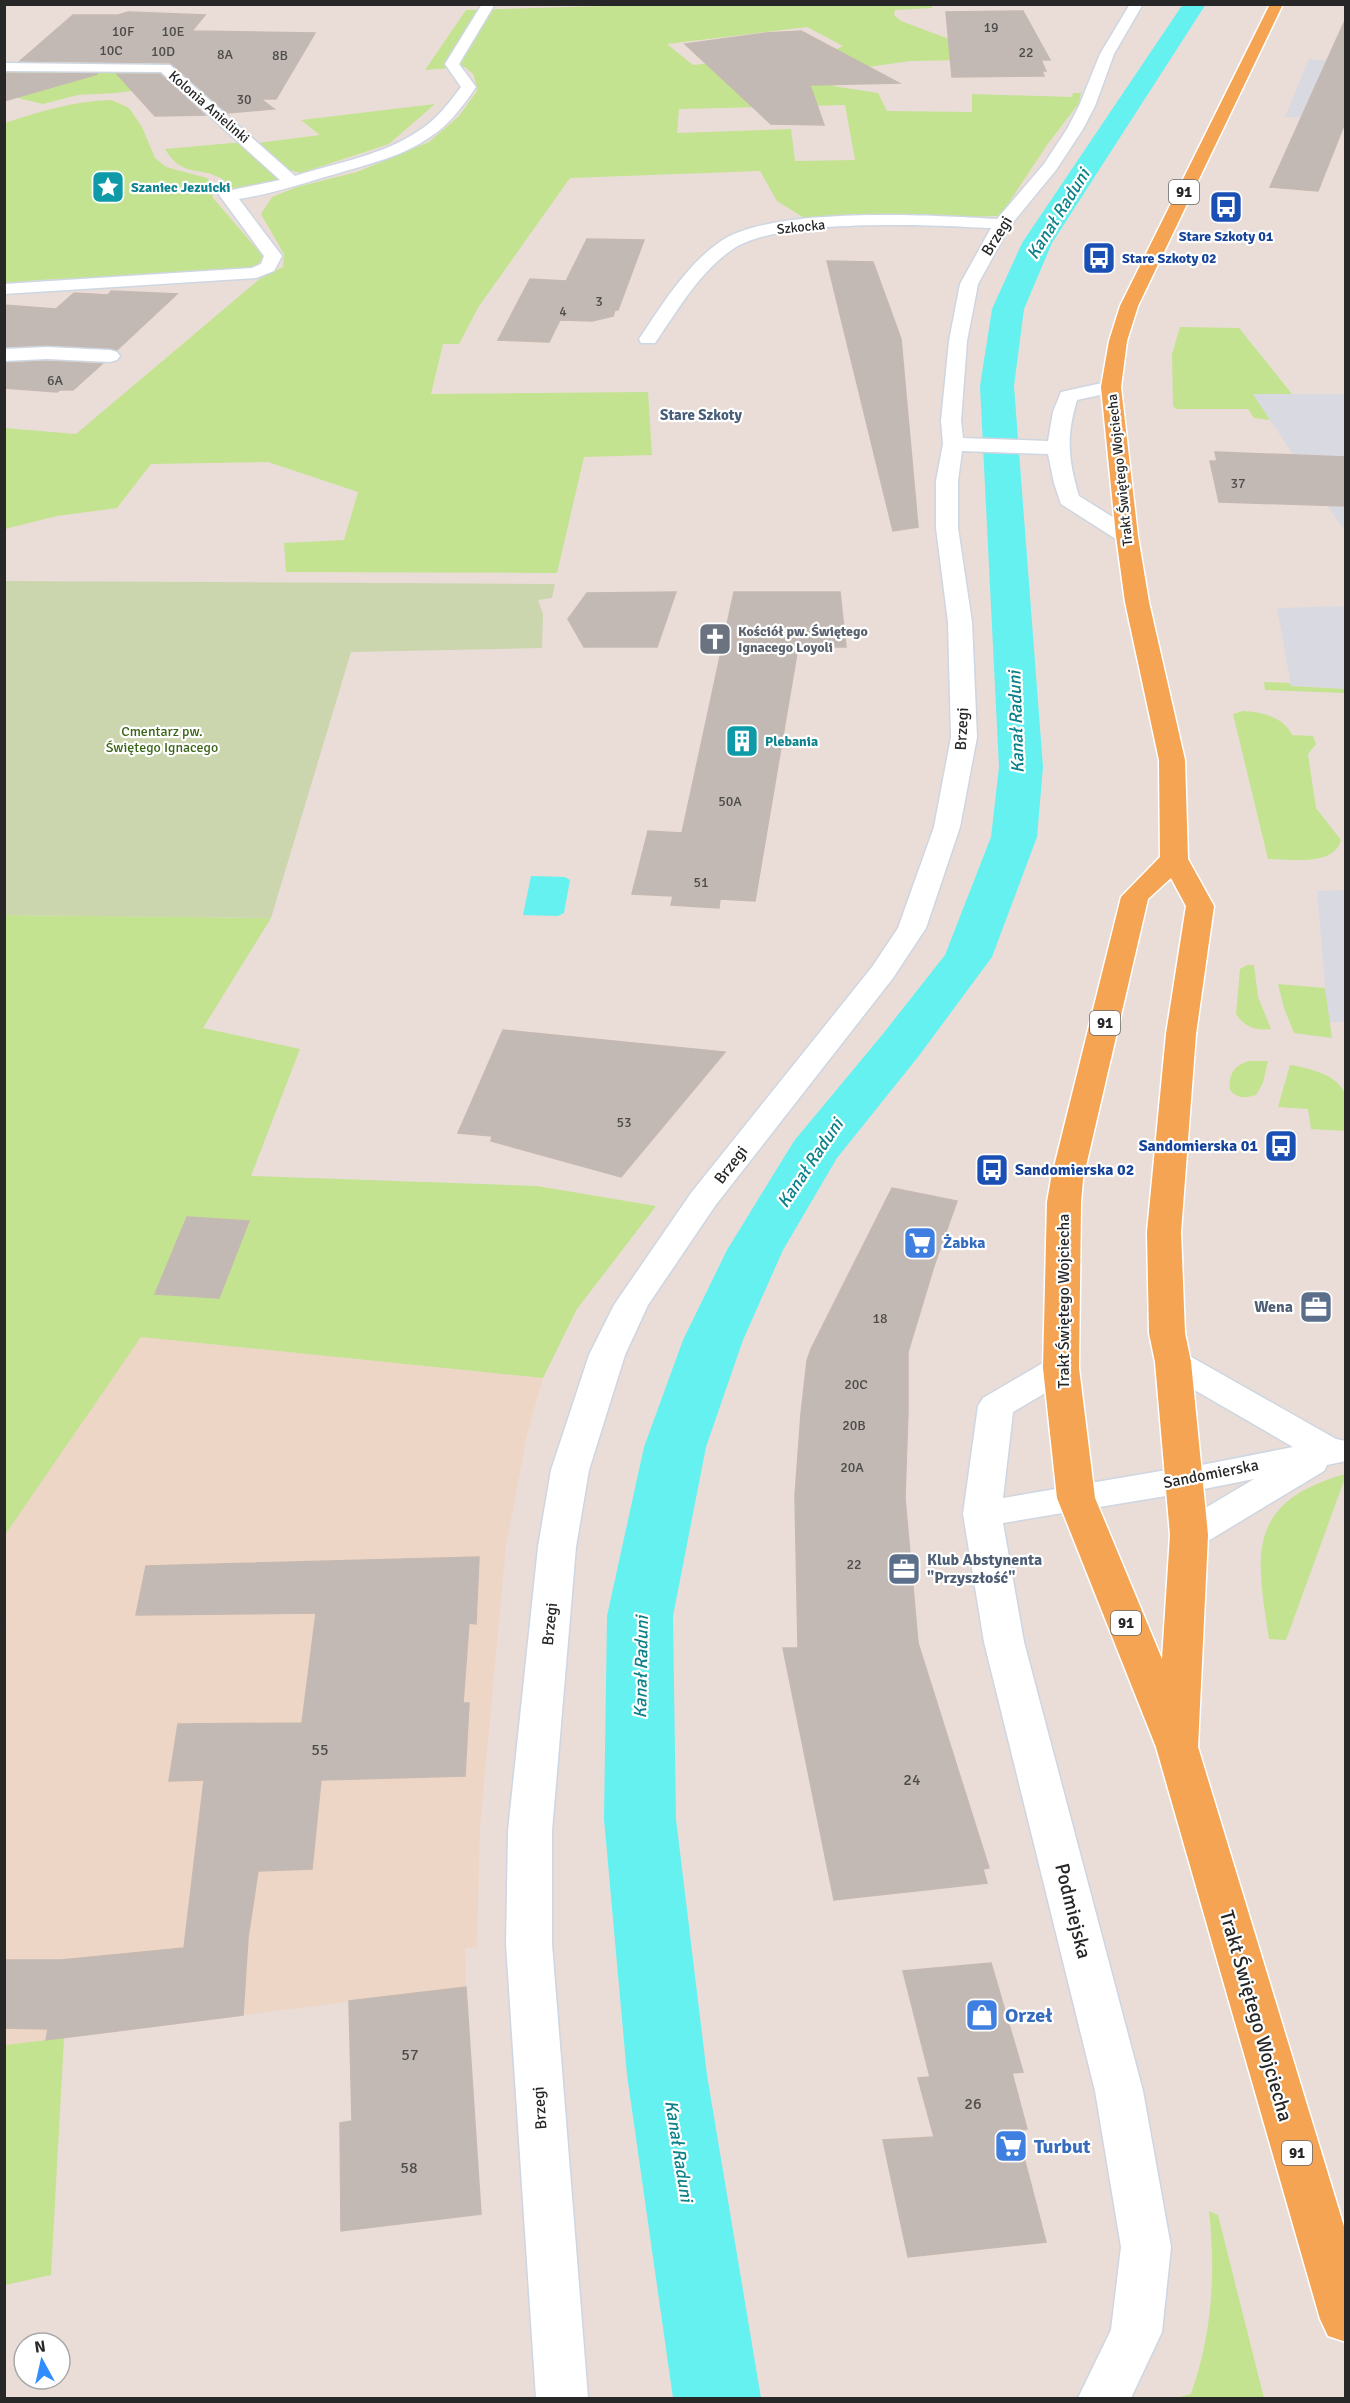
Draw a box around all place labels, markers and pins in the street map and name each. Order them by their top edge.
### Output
place icon: Szaniec Jezuicki [90,169,126,205]
place label: Szaniec Jezuicki [131,179,231,196]
bus stop icon: Stare Szkoty 01 [1208,189,1244,225]
place label: Stare Szkoty 01 [1179,228,1274,245]
bus stop icon: Stare Szkoty 02 [1081,240,1117,276]
place label: Stare Szkoty 02 [1122,250,1217,267]
church icon: Kościół pw. Świętego Ignacego Loyoli [697,621,733,657]
place label: Kościół pw. Świętego Ignacego Loyoli [738,623,868,656]
building icon: Plebania [724,723,760,759]
place label: Plebania [765,733,818,750]
bus stop icon: Sandomierska 01 [1263,1128,1299,1164]
place label: Sandomierska 01 [1139,1136,1258,1156]
bus stop icon: Sandomierska 02 [974,1152,1010,1188]
place label: Sandomierska 02 [1015,1160,1134,1180]
supermarket icon: Żabka [902,1225,938,1261]
place label: Żabka [943,1233,985,1253]
office icon: Wena [1298,1289,1334,1325]
place label: Wena [1254,1297,1293,1317]
place label: Klub Abstynenta "Przyszłość" [927,1550,1042,1588]
office icon: Klub Abstynenta "Przyszłość" [886,1551,922,1587]
shop icon: Orzeł [964,1997,1000,2033]
place label: Orzeł [1005,2003,1052,2028]
supermarket icon: Turbut [993,2128,1029,2164]
place label: Turbut [1034,2134,1091,2159]

